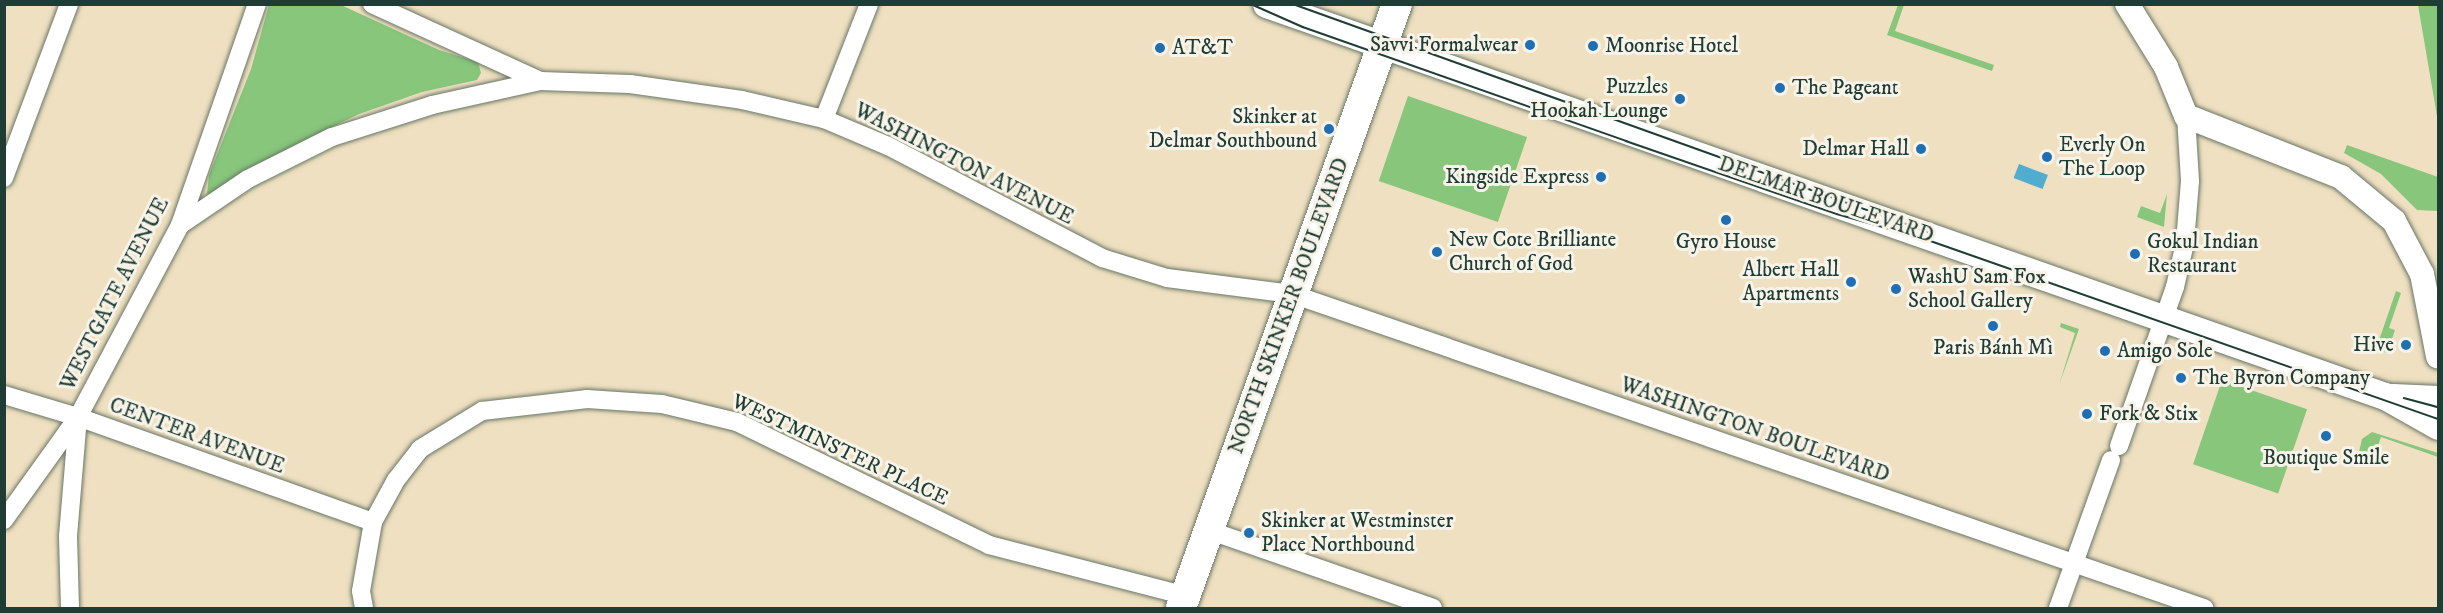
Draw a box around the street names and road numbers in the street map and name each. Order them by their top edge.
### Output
street label: WASHINGTON AVENUE [850,98,1078,230]
street label: DELMAR BOULEVARD [1715,151,1937,249]
street label: NORTH SKINKER BOULEVARD [1224,155,1354,457]
street label: WESTGATE AVENUE [55,193,175,395]
street label: WASHINGTON BOULEVARD [1617,372,1893,488]
street label: WESTMINSTER PLACE [728,389,952,511]
street label: CENTER AVENUE [106,393,288,479]

